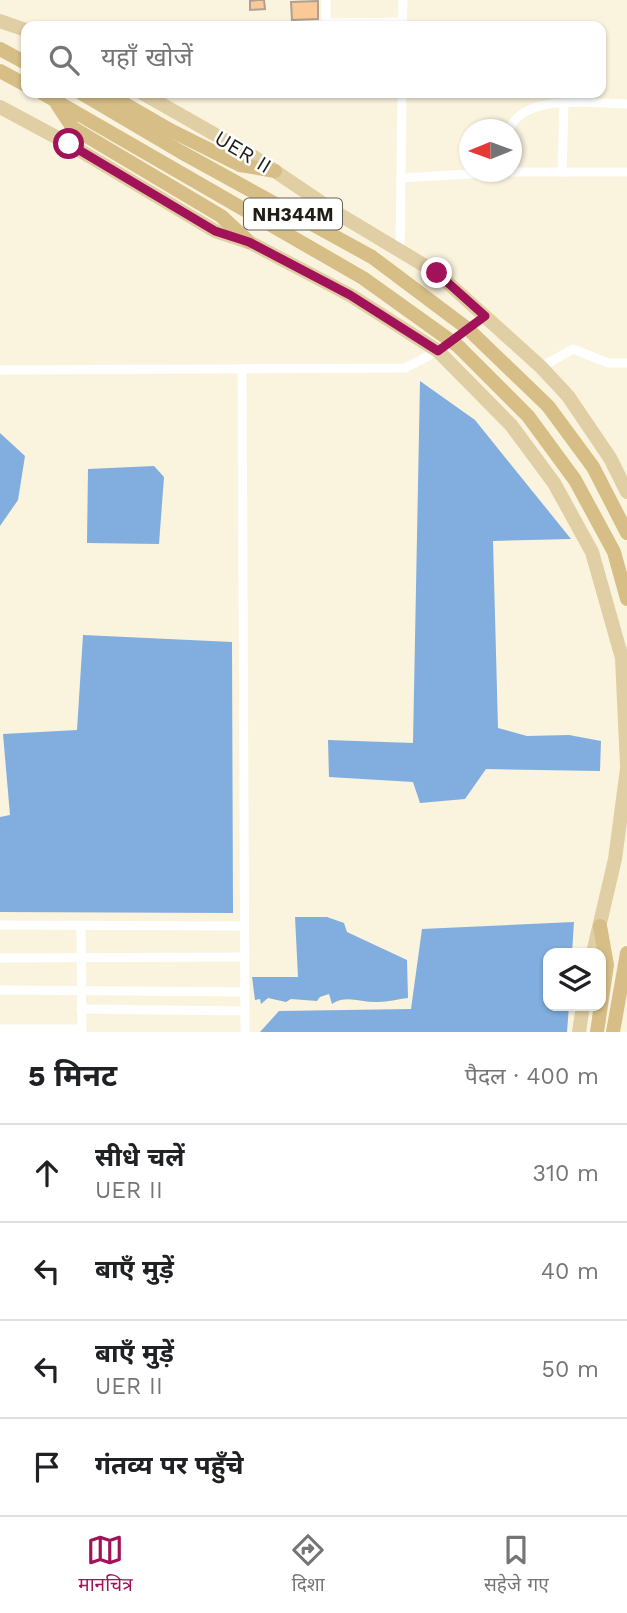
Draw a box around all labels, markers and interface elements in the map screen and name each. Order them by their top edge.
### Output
search box [21,21,606,98]
icon: search [45,41,83,79]
text: यहाँ खोजें [101,42,193,72]
north arrow [459,119,522,182]
street label: UER II [210,125,276,178]
route start [53,128,84,159]
road number: NH344M [244,198,342,230]
route end [421,257,452,288]
map controls [543,948,606,1011]
button: layers [543,948,606,1011]
text: 5 मिनट [28,1058,117,1093]
text: पैदल · 400 m [465,1063,599,1090]
text: सीधे चलें [95,1142,184,1172]
icon: ahead [28,1154,66,1192]
text: 310 m [533,1160,599,1187]
text: UER II [95,1177,163,1204]
icon: left [28,1252,66,1290]
text: बाएँ मुड़ें [95,1254,174,1284]
text: 40 m [541,1258,599,1285]
text: बाएँ मुड़ें [95,1338,174,1368]
icon: left [28,1350,66,1388]
text: 50 m [542,1356,599,1383]
text: UER II [95,1373,163,1400]
icon: arrive [28,1448,66,1486]
text: गंतव्य पर पहुँचे [95,1450,244,1480]
tab: मानचित्र [78,1531,133,1599]
tab: दिशा [289,1531,327,1599]
tab: सहेजे गए [484,1531,549,1599]

